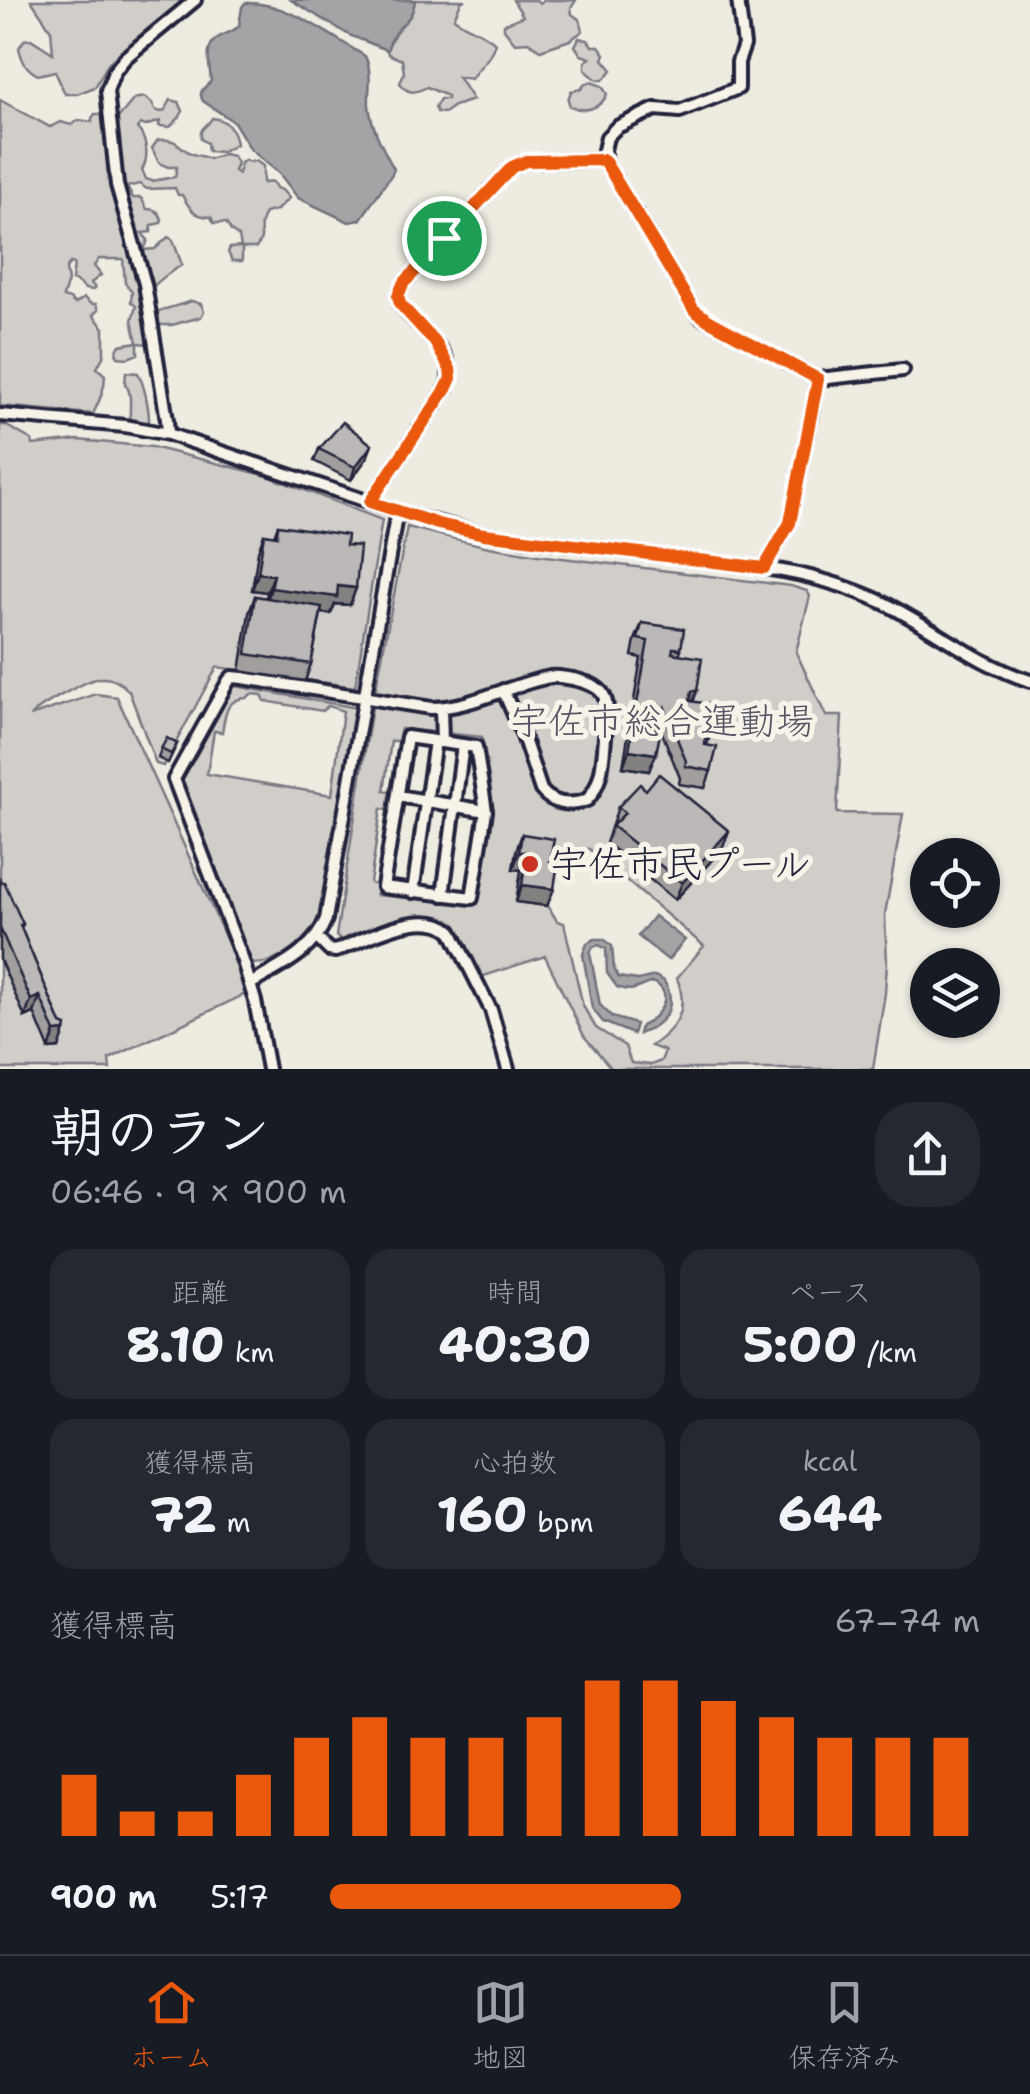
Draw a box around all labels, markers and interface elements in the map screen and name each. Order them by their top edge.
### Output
pin [402,196,487,281]
icon: arrive [417,211,472,266]
park label: 宇佐市総合運動場 [510,695,814,746]
place label: 宇佐市民プール [550,838,811,889]
map controls [910,838,1000,1038]
button: locate [910,838,1000,928]
marker: 宇佐市民プール [519,853,541,875]
button: layers [910,948,1000,1038]
text: 朝のラン [50,1095,270,1169]
button: share [875,1102,980,1207]
text: 06:46 · 9 × 900 m [50,1170,347,1213]
text: 距離 [172,1273,228,1311]
text: 時間 [487,1273,543,1311]
text: ペース [789,1273,871,1311]
text: 8.10 [126,1311,225,1378]
text: 40:30 [438,1311,592,1378]
text: 5:00 [743,1311,858,1378]
text: km [225,1333,274,1371]
text: /km [858,1333,917,1371]
text: kcal [803,1442,857,1480]
text: 獲得標高 [144,1443,256,1481]
text: 心拍数 [473,1443,557,1481]
text: 644 [778,1480,882,1547]
text: 72 [149,1481,217,1548]
text: 160 [436,1481,528,1548]
text: m [217,1503,251,1541]
text: bpm [528,1503,594,1541]
text: 67–74 m [835,1599,980,1642]
text: 獲得標高 [50,1603,178,1646]
text: 900 m [50,1875,157,1918]
text: 5:17 [210,1875,269,1918]
tab: ホーム [130,1975,213,2076]
tab: 地図 [472,1975,528,2076]
tab: 保存済み [788,1975,900,2076]

